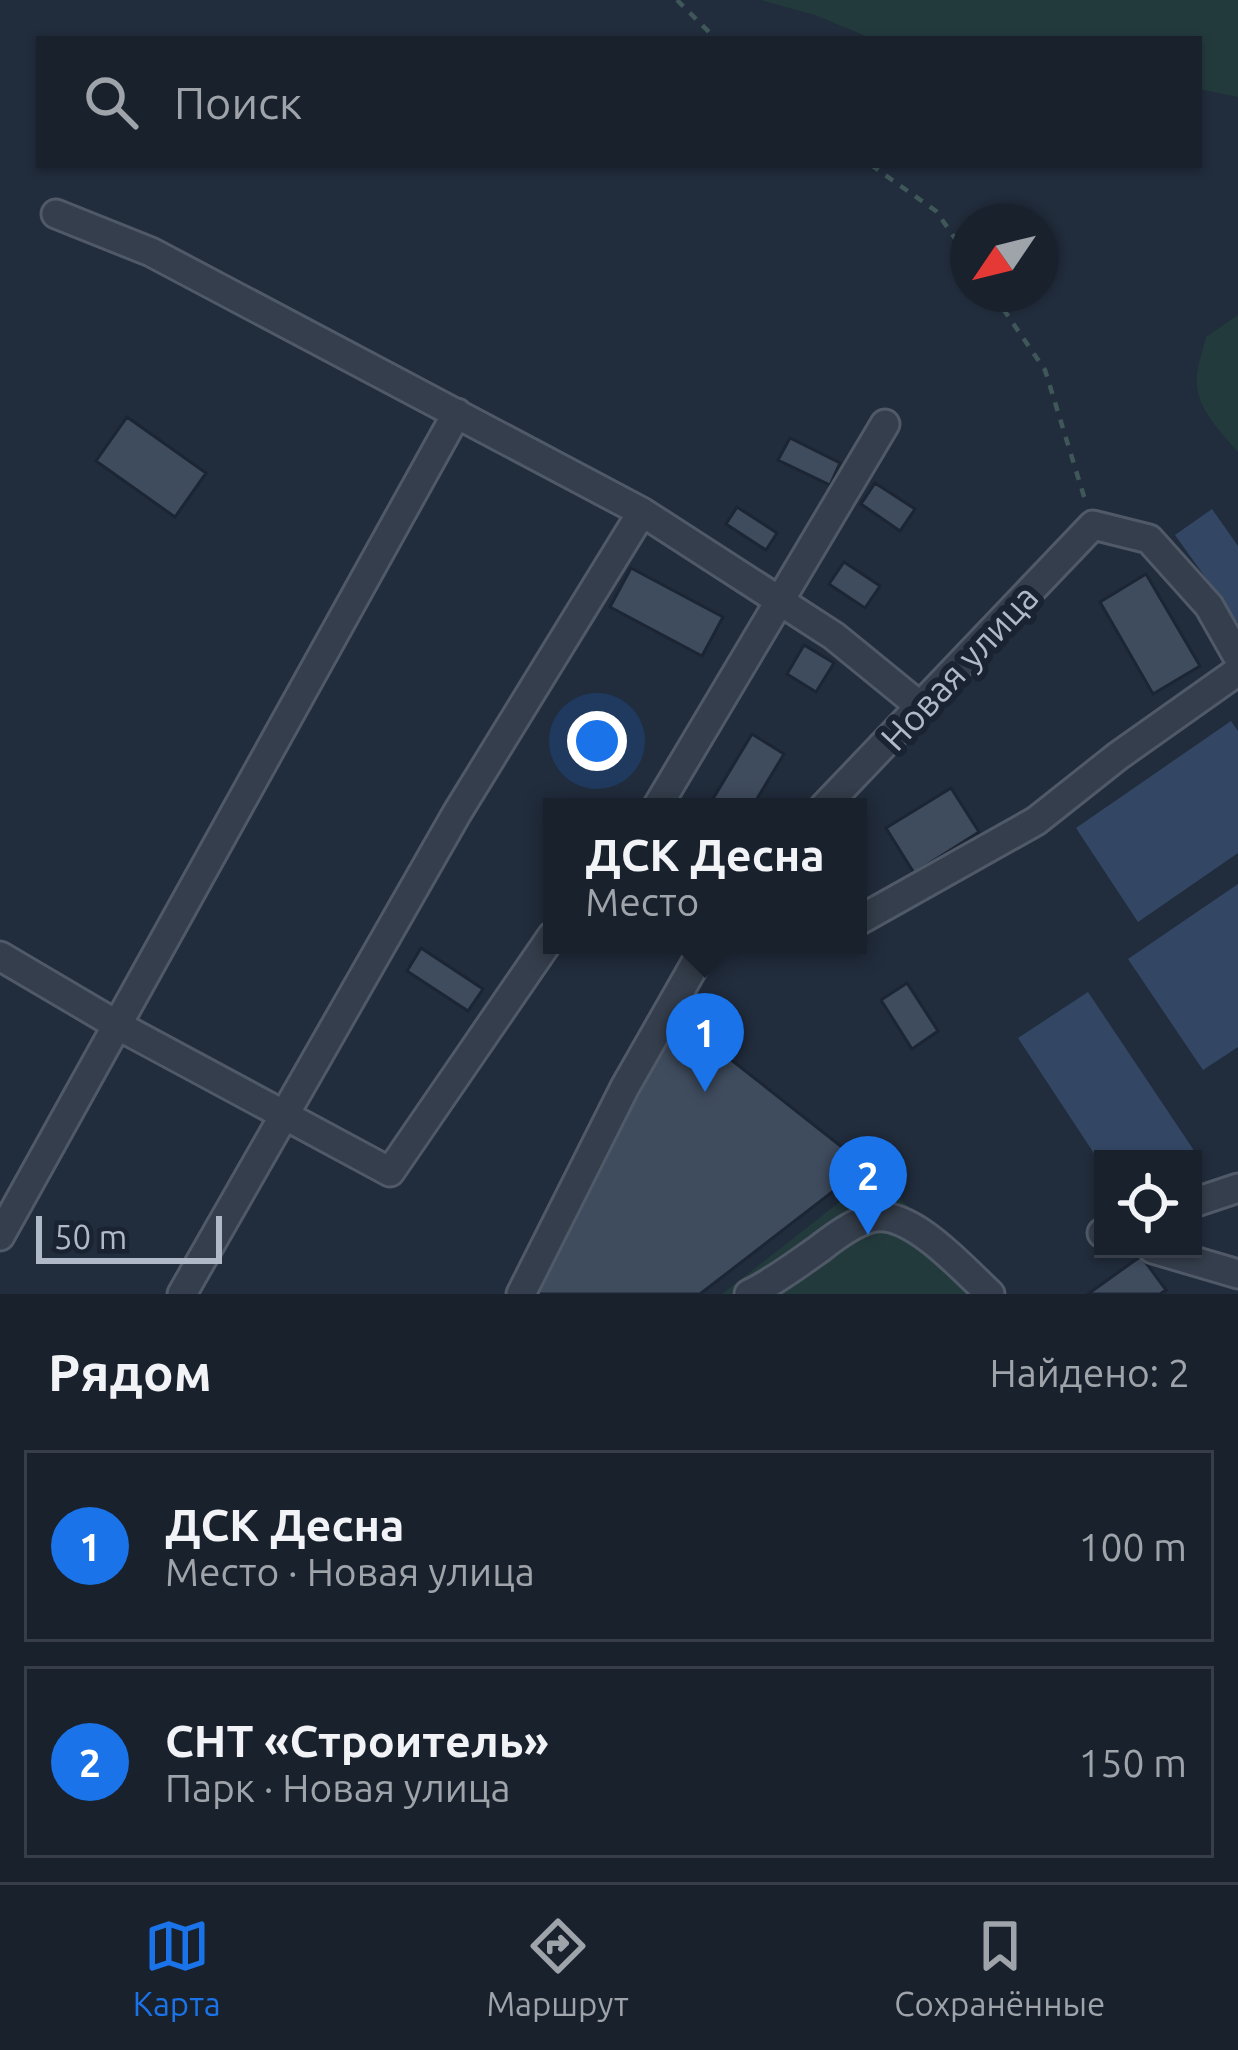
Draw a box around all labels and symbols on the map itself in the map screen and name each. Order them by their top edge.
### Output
north arrow [950,204,1058,312]
street label: Новая улица [872,576,1046,758]
your location [567,711,627,771]
pin: 1 [666,993,744,1092]
pin: 2 [829,1136,907,1235]
scale bar [36,1210,222,1263]

